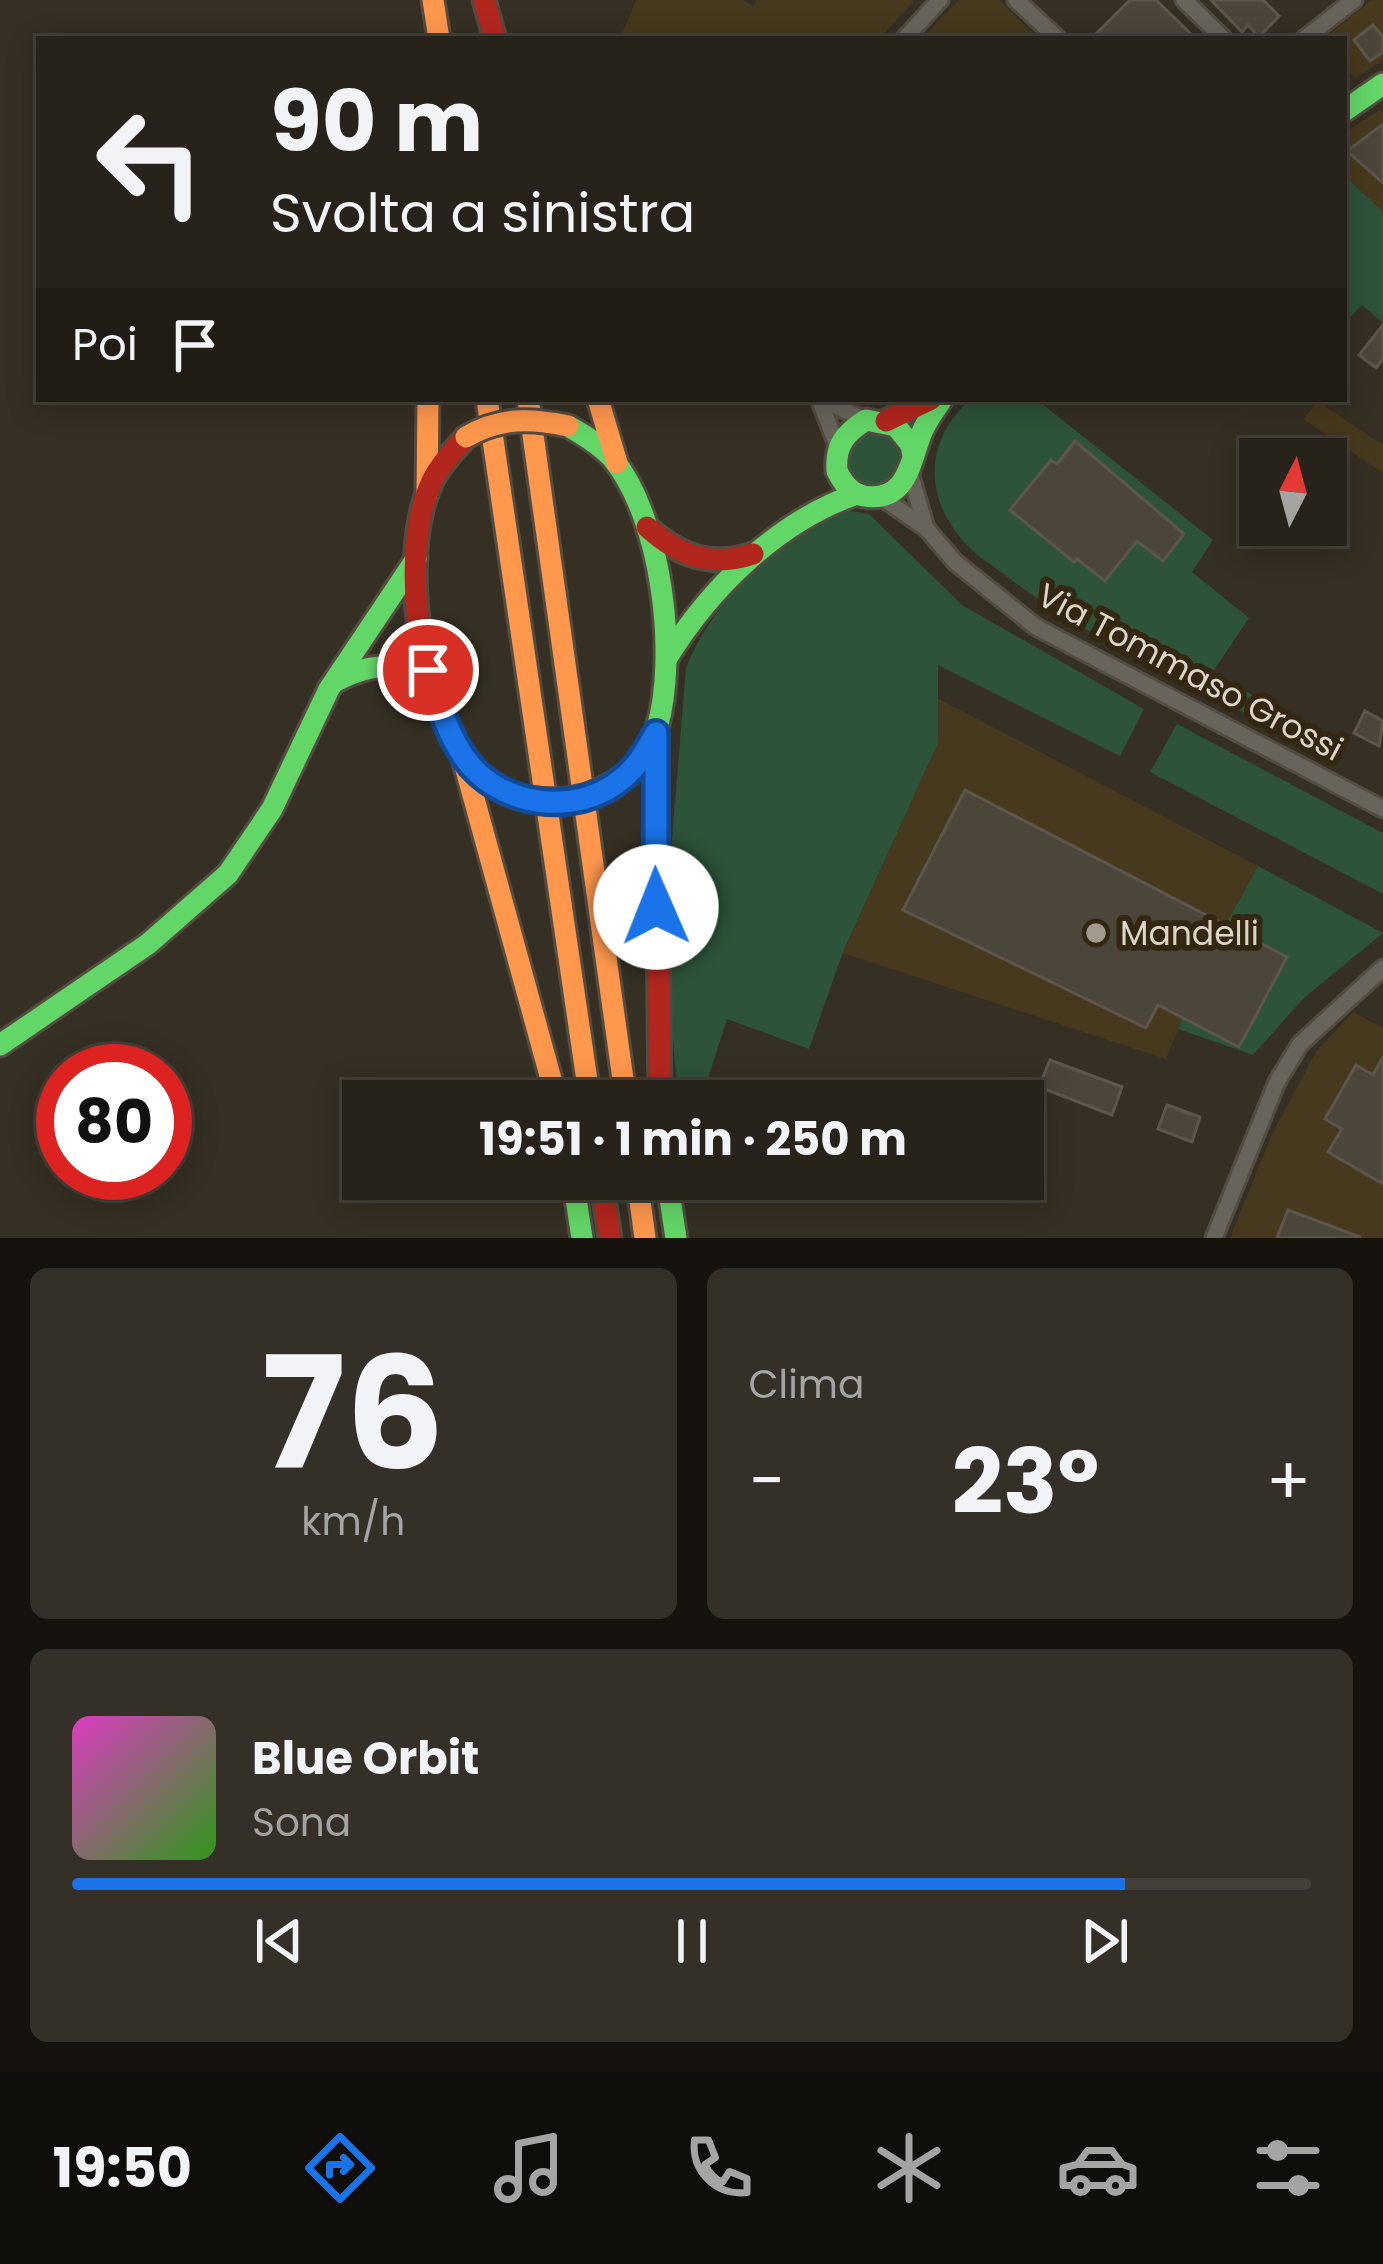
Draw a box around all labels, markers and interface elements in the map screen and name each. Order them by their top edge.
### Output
text: 90 m [270,63,483,180]
icon: left [72,84,228,240]
text: Svolta a sinistra [270,175,695,251]
icon: arrive [162,312,228,378]
text: Poi [72,313,138,376]
north arrow [1239,438,1347,546]
map controls [1239,438,1347,546]
street label: Via Tommaso Grossi [1029,572,1351,772]
pin [377,619,479,721]
icon: arrive [395,637,461,703]
position arrow [593,844,719,970]
place label: Mandelli [1120,910,1259,957]
marker: Mandelli [1083,920,1109,946]
speed limit sign: 80 [36,1044,192,1200]
text: 19:51 · 1 min · 250 m [479,1108,907,1171]
text: 76 [262,1304,445,1523]
text: Clima [749,1357,864,1412]
text: 23° [952,1418,1099,1545]
text: − [749,1435,785,1527]
text: + [1266,1435,1311,1527]
text: km/h [301,1494,405,1549]
text: Blue Orbit [252,1727,479,1790]
text: Sona [252,1795,351,1850]
icon: previous [246,1908,312,1974]
icon: pause [659,1908,725,1974]
icon: next [1072,1908,1138,1974]
icon: directions [298,2126,382,2210]
icon: music [487,2126,571,2210]
icon: phone [677,2126,761,2210]
icon: climate [867,2126,951,2210]
icon: car [1056,2126,1140,2210]
icon: filters [1246,2126,1330,2210]
text: 19:50 [53,2130,192,2206]

